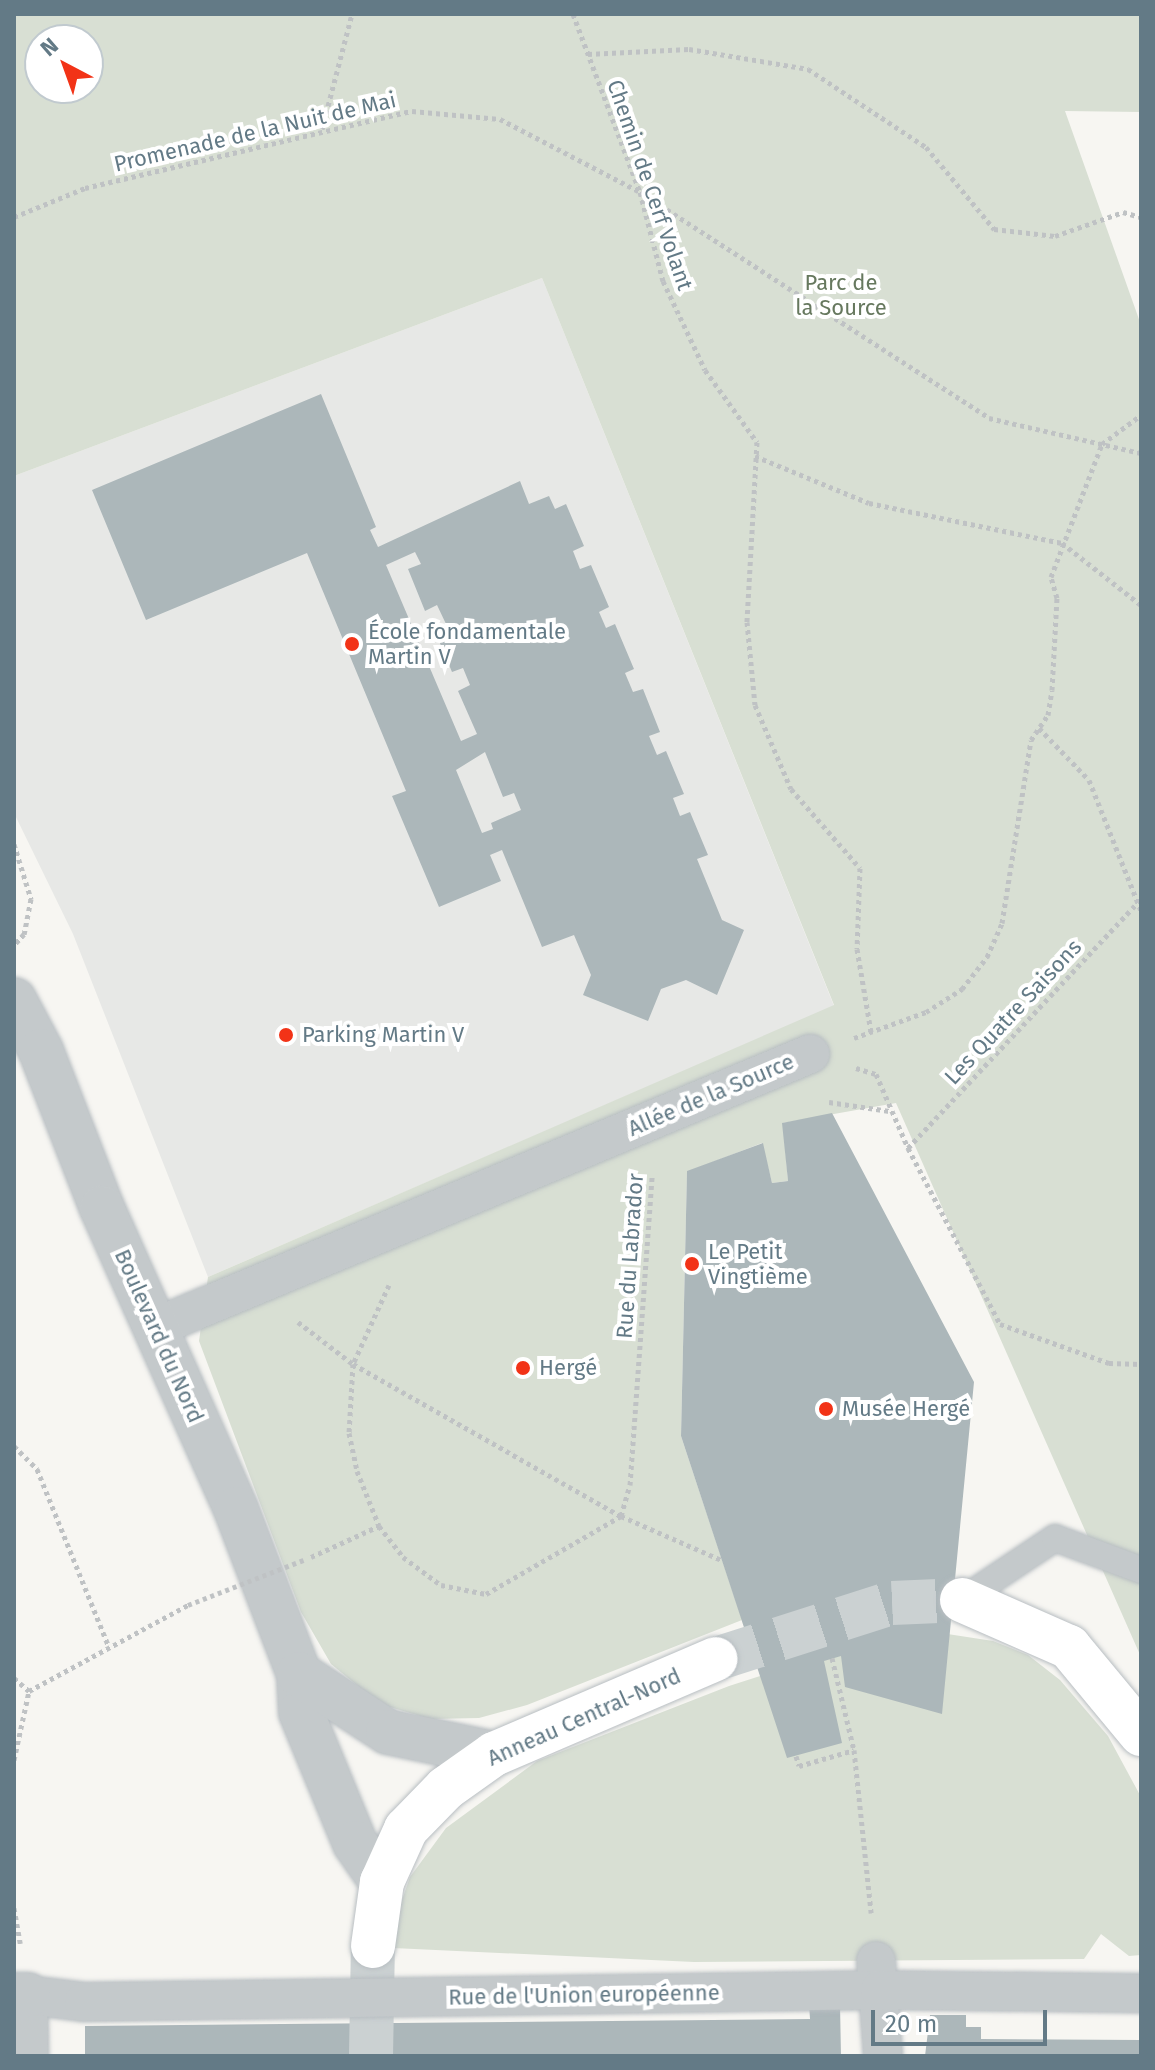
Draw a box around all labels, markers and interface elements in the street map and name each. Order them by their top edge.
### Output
north arrow [24,24,104,104]
text: N [35,32,64,62]
street label: Chemin de Cerf Volant [602,76,698,294]
street label: Promenade de la Nuit de Mai [111,87,399,177]
park label: Parc de la Source [795,269,887,320]
place label: École fondamentale Martin V [368,618,566,670]
marker: École fondamentale Martin V [343,635,361,653]
street label: Les Quatre Saisons [939,934,1087,1090]
place label: Parking Martin V [302,1022,464,1048]
marker: Parking Martin V [277,1026,295,1044]
street label: Allée de la Source [624,1048,798,1142]
street label: Rue du Labrador [611,1172,649,1340]
place label: Le Petit Vingtième [708,1238,808,1290]
street label: Boulevard du Nord [109,1245,209,1427]
marker: Le Petit Vingtième [683,1255,701,1273]
place label: Hergé [539,1355,597,1381]
marker: Hergé [514,1359,532,1377]
place label: Musée Hergé [842,1396,970,1422]
marker: Musée Hergé [817,1400,835,1418]
street label: Anneau Central-Nord [483,1662,685,1772]
street label: Rue de l'Union européenne [448,1979,720,2011]
scale bar [875,1994,1051,2044]
text: 20 m [885,2010,937,2038]

